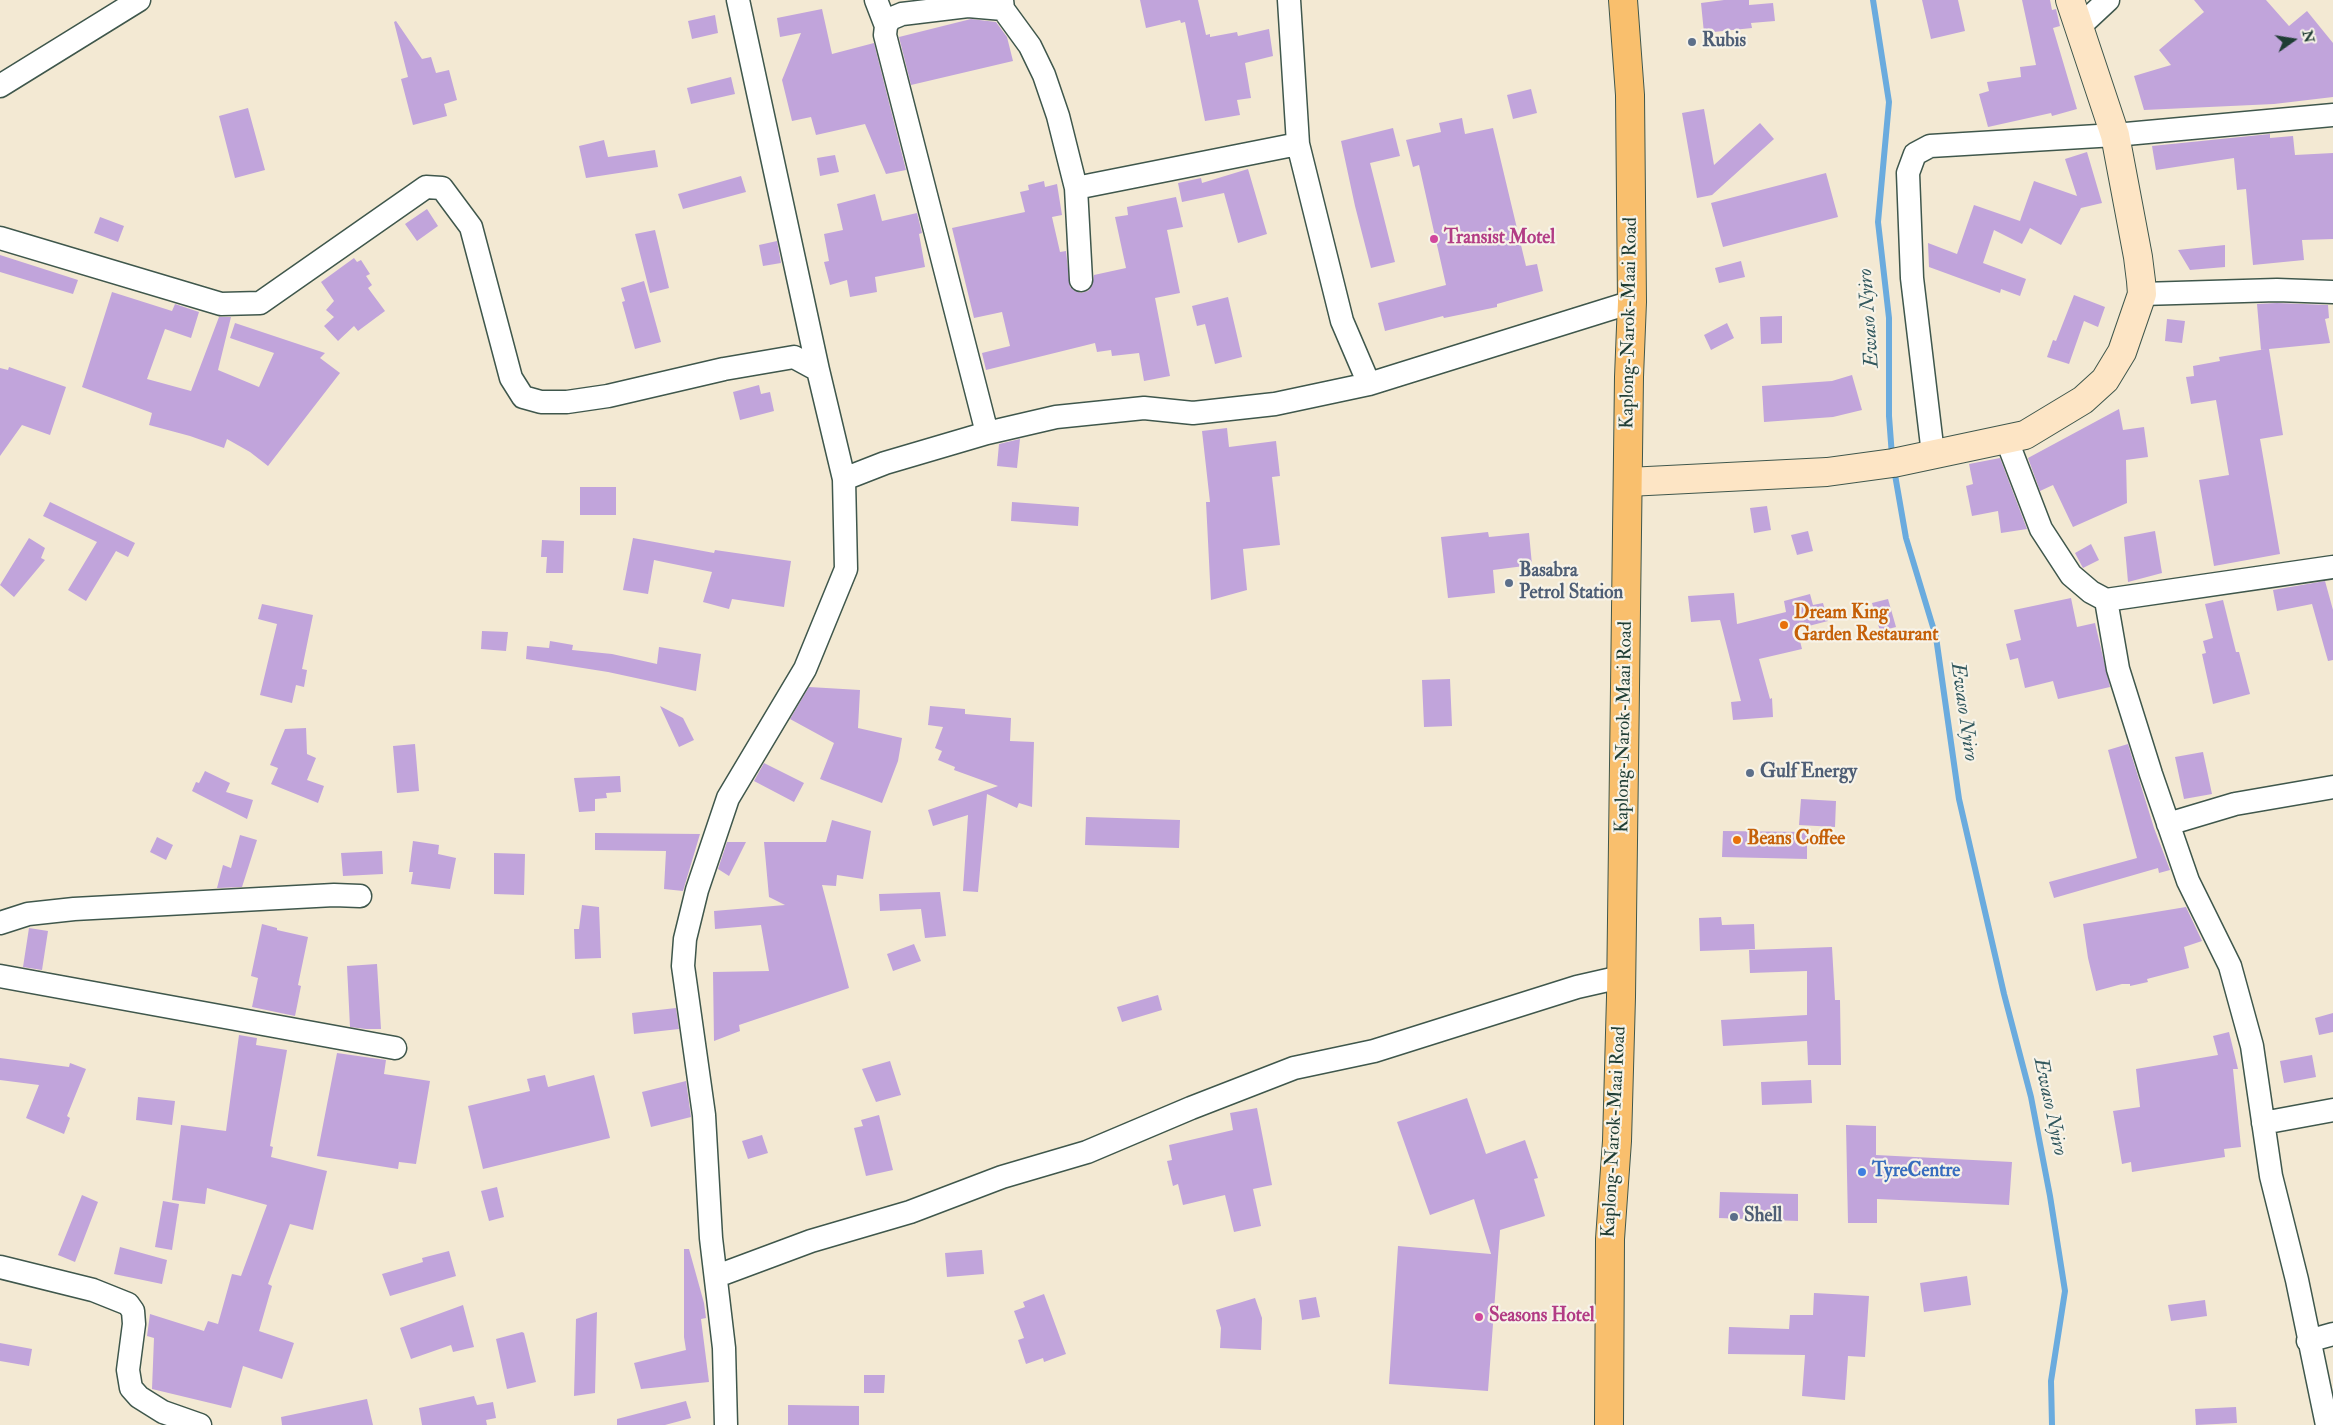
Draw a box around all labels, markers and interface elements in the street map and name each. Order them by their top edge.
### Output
north arrow [2268,15,2318,65]
text: N [2298,28,2318,45]
place label: Rubis [1702,31,1746,53]
marker: Rubis [1686,36,1698,48]
street label: Kaplong-Narok-Maai Road [1617,217,1643,429]
place label: Transist Motel [1444,228,1555,250]
marker: Transist Motel [1428,233,1440,245]
water label: Ewaso Nyiro [1855,268,1885,368]
place label: Basabra Petrol Station [1519,561,1623,605]
marker: Basabra Petrol Station [1503,577,1515,589]
place label: Dream King Garden Restaurant [1794,603,1938,647]
marker: Dream King Garden Restaurant [1778,619,1790,631]
street label: Kaplong-Narok-Maai Road [1612,621,1638,833]
water label: Ewaso Nyiro [1944,661,1982,763]
place label: Gulf Energy [1760,762,1857,784]
marker: Gulf Energy [1744,767,1756,779]
place label: Beans Coffee [1747,829,1845,851]
marker: Beans Coffee [1731,834,1743,846]
street label: Kaplong-Narok-Maai Road [1598,1026,1632,1238]
water label: Ewaso Nyiro [2027,1056,2071,1158]
place label: TyreCentre [1872,1161,1960,1183]
marker: TyreCentre [1856,1166,1868,1178]
place label: Shell [1744,1206,1782,1228]
marker: Shell [1728,1211,1740,1223]
place label: Seasons Hotel [1489,1306,1595,1328]
marker: Seasons Hotel [1473,1311,1485,1323]

